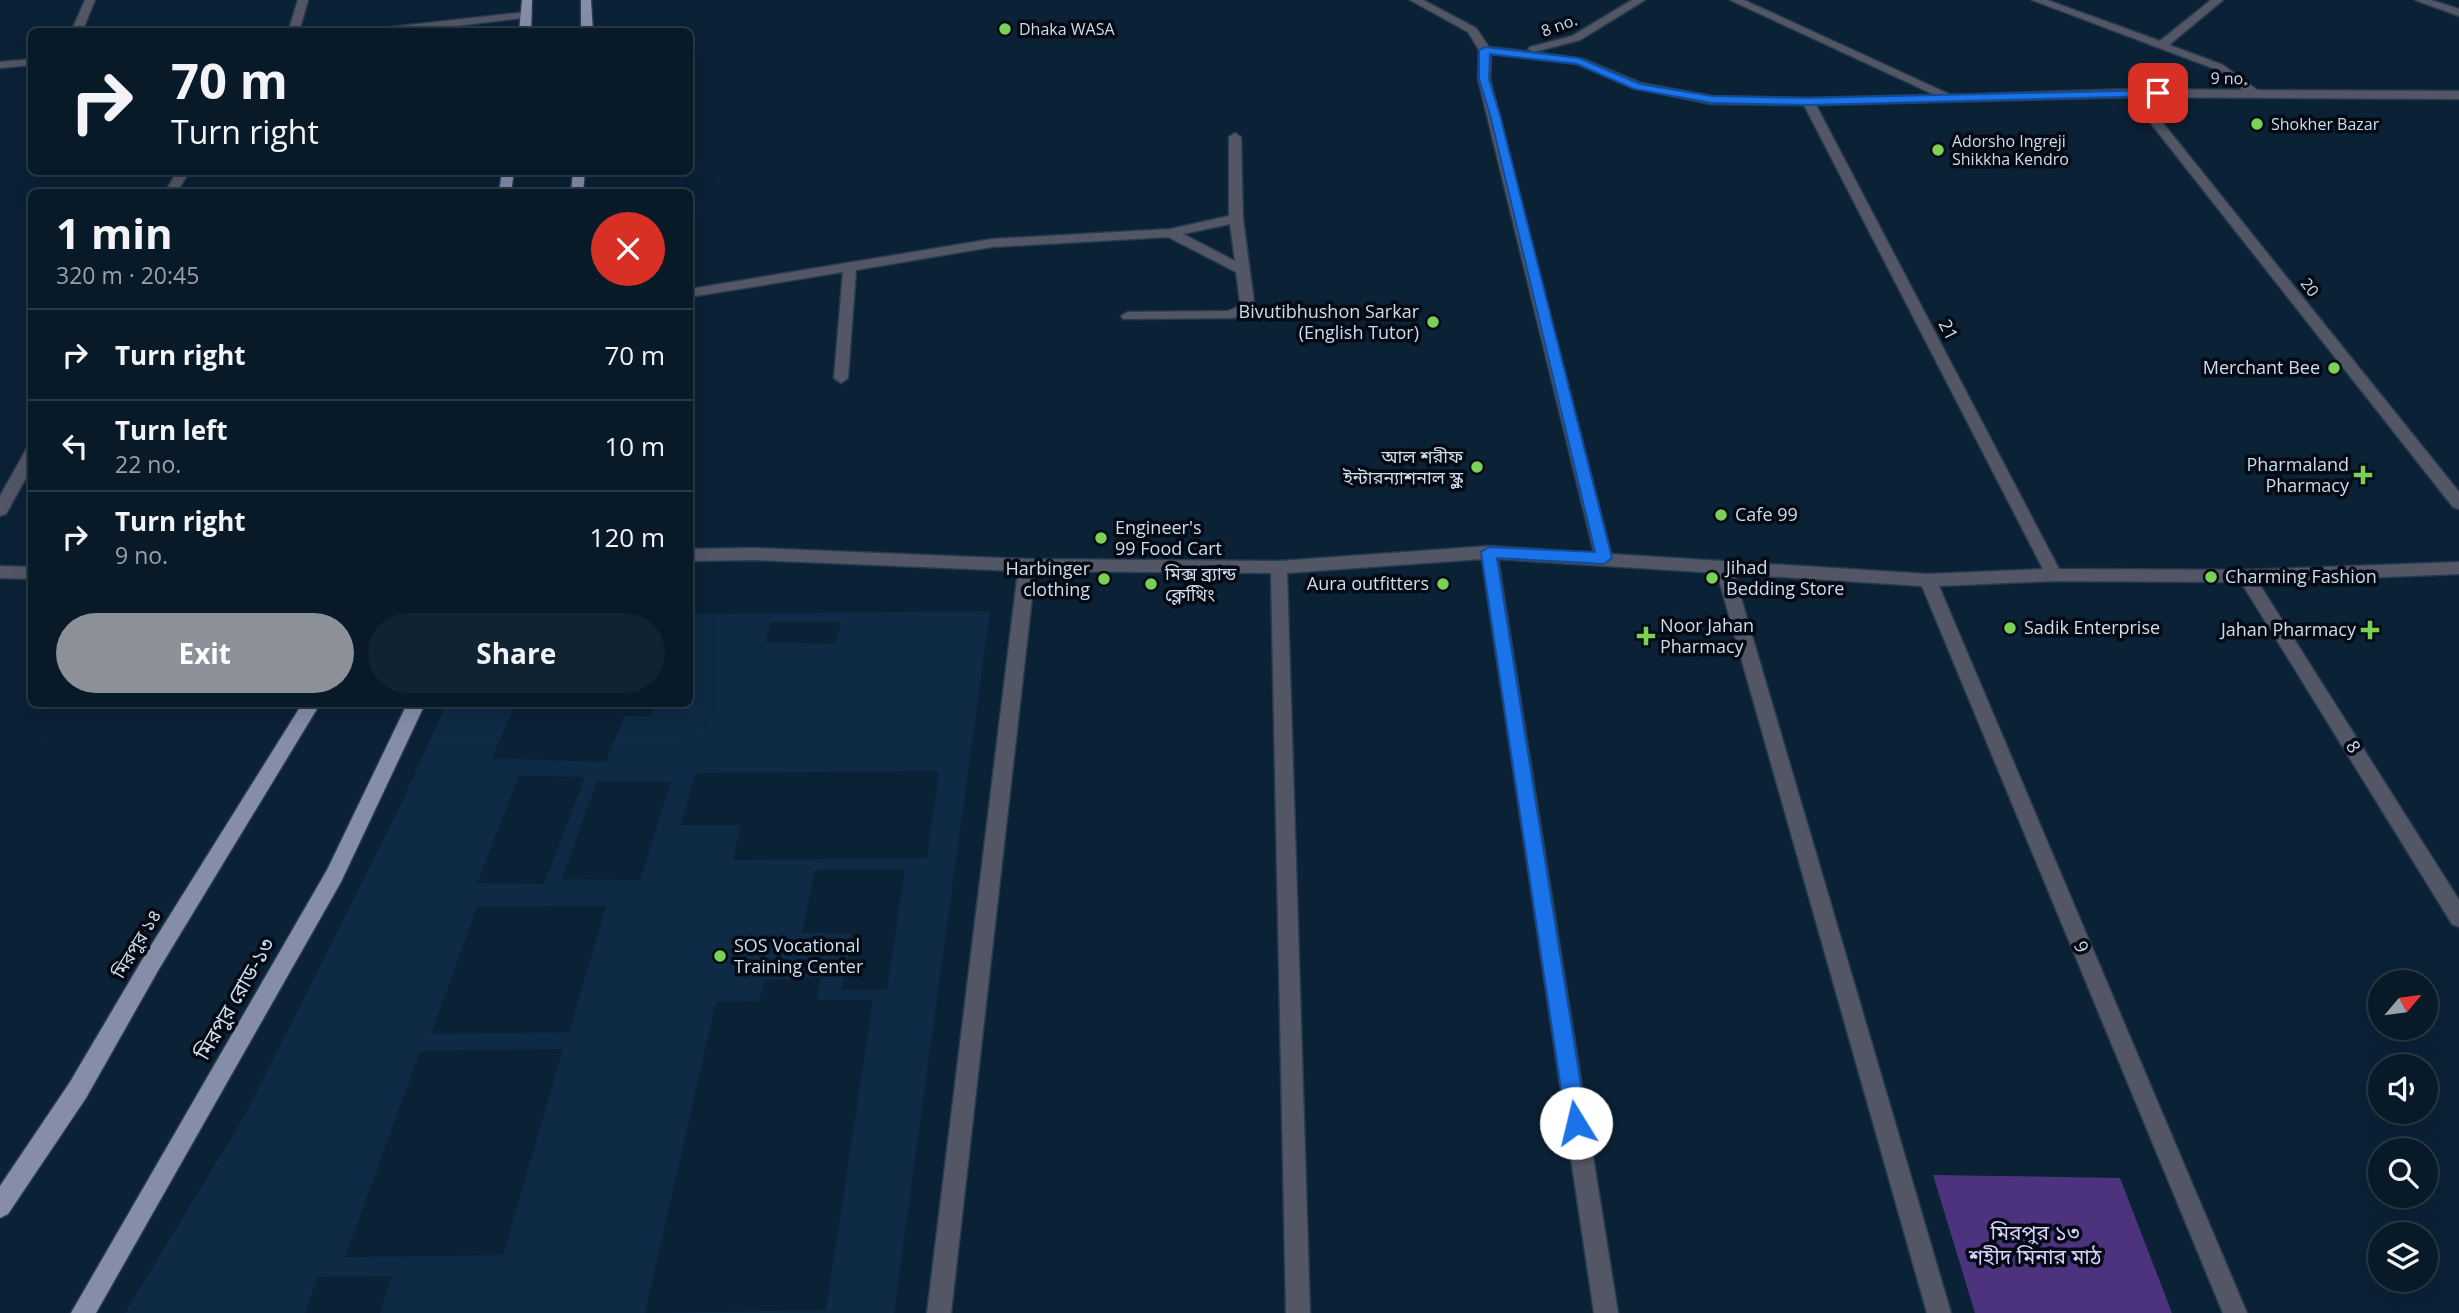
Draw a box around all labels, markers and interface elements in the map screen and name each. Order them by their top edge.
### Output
street label: 8 no. [1538,8,1580,42]
place label: Dhaka WASA [1019,18,1115,40]
marker: Dhaka WASA [997,21,1013,37]
text: 70 m [171,47,288,113]
icon: right [56,56,147,147]
pin [2128,63,2188,123]
street label: 9 no. [2210,67,2248,89]
icon: arrive [2139,74,2177,112]
text: Turn right [171,110,319,153]
place label: Shokher Bazar [2271,113,2380,135]
marker: Shokher Bazar [2249,116,2265,132]
place label: Adorsho Ingreji Shikkha Kendro [1952,130,2069,170]
marker: Adorsho Ingreji Shikkha Kendro [1930,142,1946,158]
text: 1 min [56,204,173,261]
button: close [591,212,665,286]
text: 320 m · 20:45 [56,259,199,291]
street label: 20 [2296,273,2324,301]
place label: Bivutibhushon Sarkar (English Tutor) [1239,299,1420,344]
marker: Bivutibhushon Sarkar (English Tutor) [1425,314,1441,330]
street label: 21 [1934,315,1964,344]
icon: right [56,336,94,374]
text: Turn right [115,337,246,373]
text: 70 m [604,337,665,373]
place label: Merchant Bee [2203,355,2320,379]
marker: Merchant Bee [2326,360,2342,376]
text: Turn left [115,412,227,448]
icon: left [56,427,94,465]
text: 10 m [604,428,665,464]
place label: আল শরীফ ইন্টারন্যাশনাল স্কুল [1342,444,1464,490]
text: 22 no. [115,448,181,480]
place label: Pharmaland Pharmacy [2247,452,2350,497]
marker: আল শরীফ ইন্টারন্যাশনাল স্কুল [1469,459,1485,475]
marker: Pharmaland Pharmacy [2355,467,2371,483]
place label: Cafe 99 [1735,502,1798,526]
text: Turn right [115,503,246,539]
marker: Cafe 99 [1713,507,1729,523]
place label: Engineer's 99 Food Cart [1115,515,1222,560]
icon: right [56,518,94,556]
text: 120 m [590,519,665,555]
marker: Engineer's 99 Food Cart [1093,530,1109,546]
text: 9 no. [115,539,168,571]
place label: Jihad Bedding Store [1724,555,1844,600]
place label: Harbinger clothing [1006,556,1091,601]
place label: মিক্স ব্র্যান্ড ক্লেথিিং [1164,561,1236,606]
place label: Charming Fashion [2225,564,2377,588]
marker: Charming Fashion [2203,569,2219,585]
marker: Jihad Bedding Store [1704,570,1720,586]
marker: Harbinger clothing [1096,571,1112,587]
place label: Aura outfitters [1307,571,1429,595]
marker: মিক্স ব্র্যান্ড ক্লেথিিং [1143,576,1159,592]
marker: Aura outfitters [1435,576,1451,592]
button: Exit [56,613,354,693]
button: Share [368,613,665,693]
place label: Noor Jahan Pharmacy [1660,613,1754,658]
place label: Sadik Enterprise [2024,615,2160,639]
place label: Jahan Pharmacy [2219,617,2357,641]
marker: Sadik Enterprise [2002,620,2018,636]
marker: Jahan Pharmacy [2362,622,2378,638]
marker: Noor Jahan Pharmacy [1638,628,1654,644]
street label: 8 [2341,736,2367,757]
street label: মিরপুর ১৪ [106,905,166,983]
street label: মিরপুর রোড-১৩ [187,933,280,1065]
place label: SOS Vocational Training Center [734,933,864,978]
street label: 9 [2069,937,2095,956]
marker: SOS Vocational Training Center [712,948,728,964]
north arrow [2368,970,2438,1040]
map controls [2368,970,2438,1292]
button: sound [2368,1054,2438,1124]
position arrow [1539,1086,1613,1160]
button: search [2368,1138,2438,1208]
park label: মিরপুর ১৩ শহীদ মিনার মাঠ [1968,1218,2102,1270]
button: layers [2368,1222,2438,1292]

